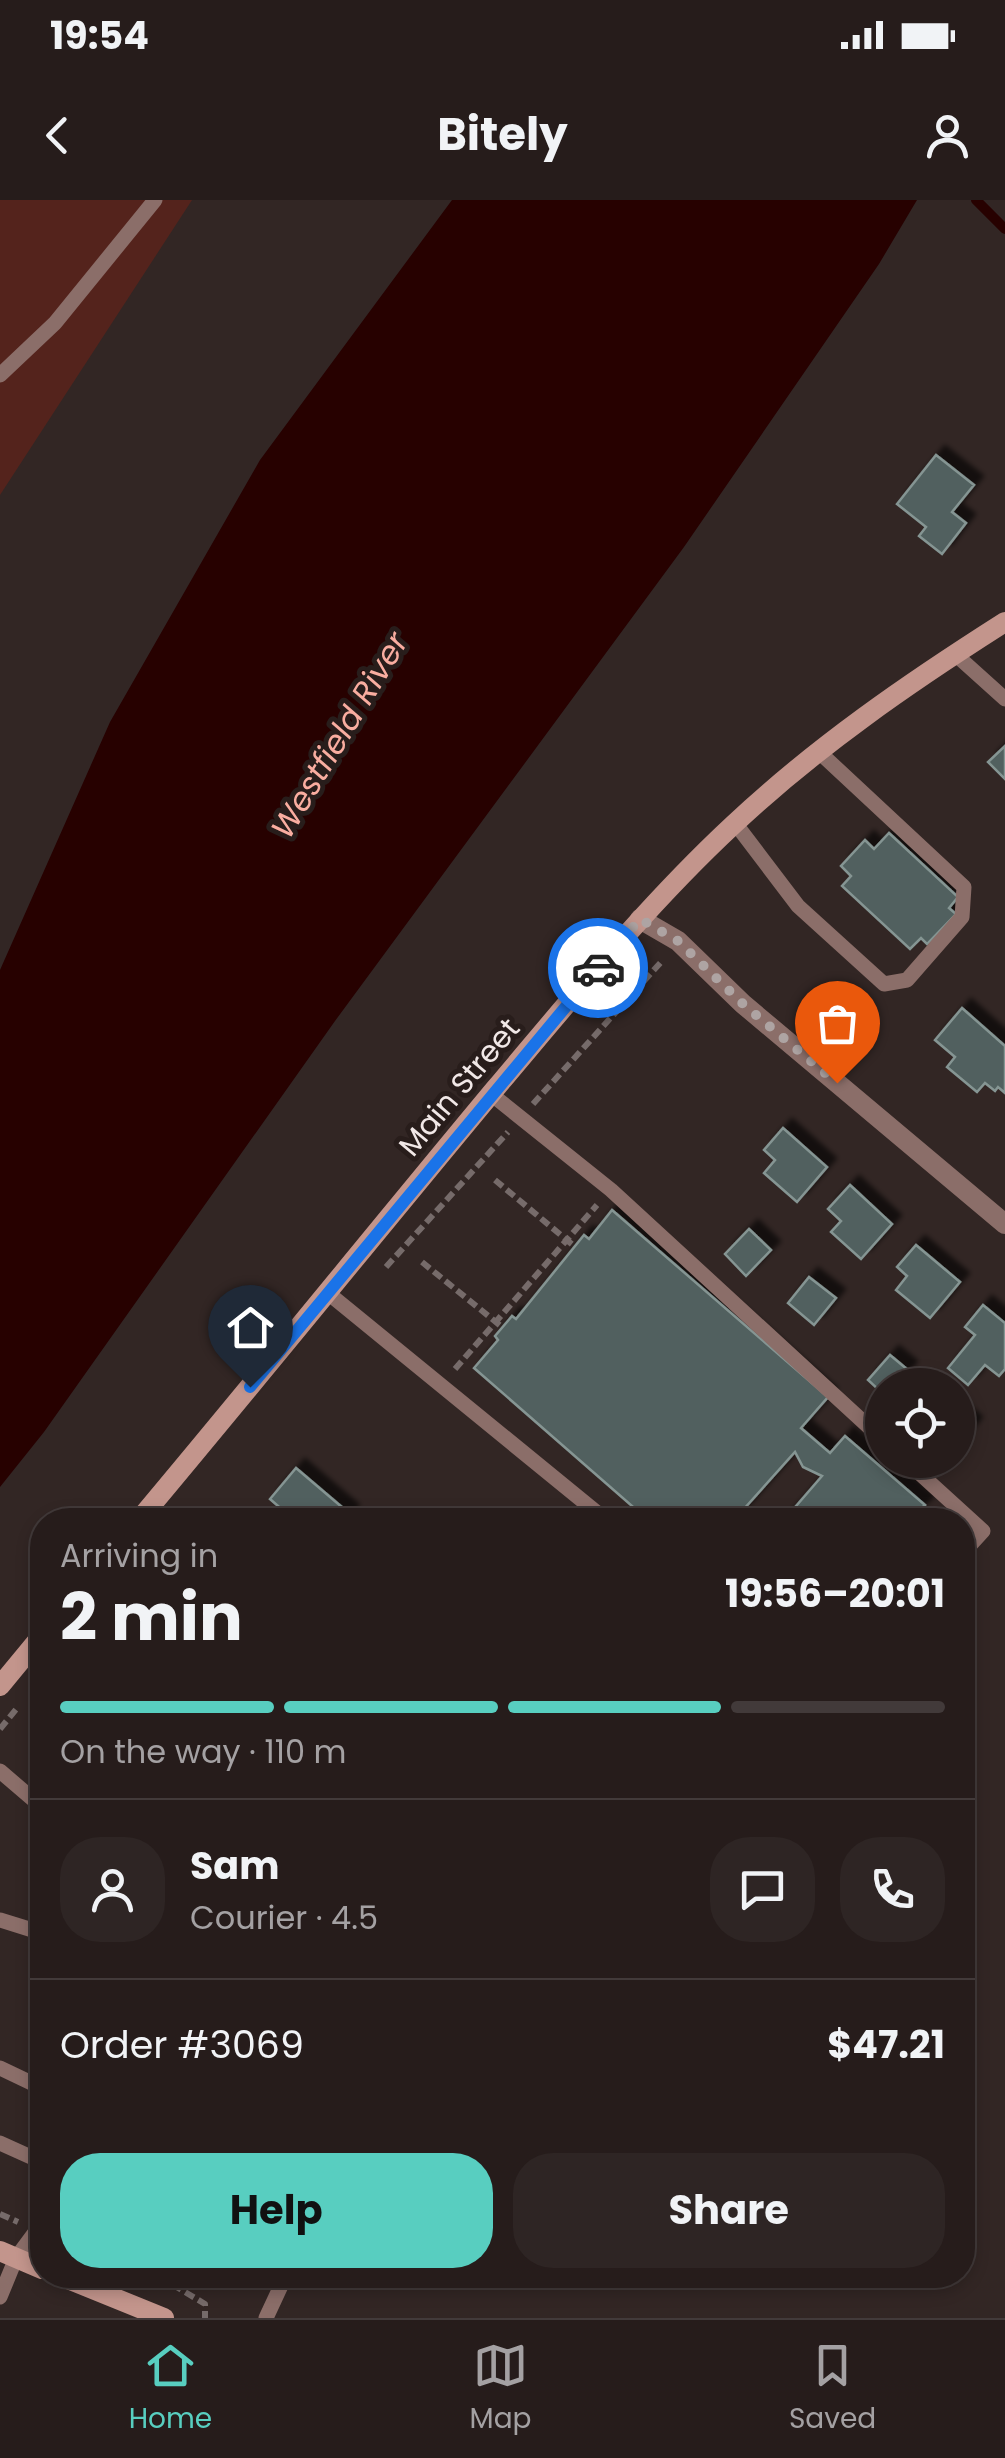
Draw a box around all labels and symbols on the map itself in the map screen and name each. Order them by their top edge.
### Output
water label: Westfield River [260,622,419,847]
courier [548,918,648,1018]
pin [795,981,880,1084]
street label: Main Street [388,1009,530,1165]
pin [208,1285,293,1388]

